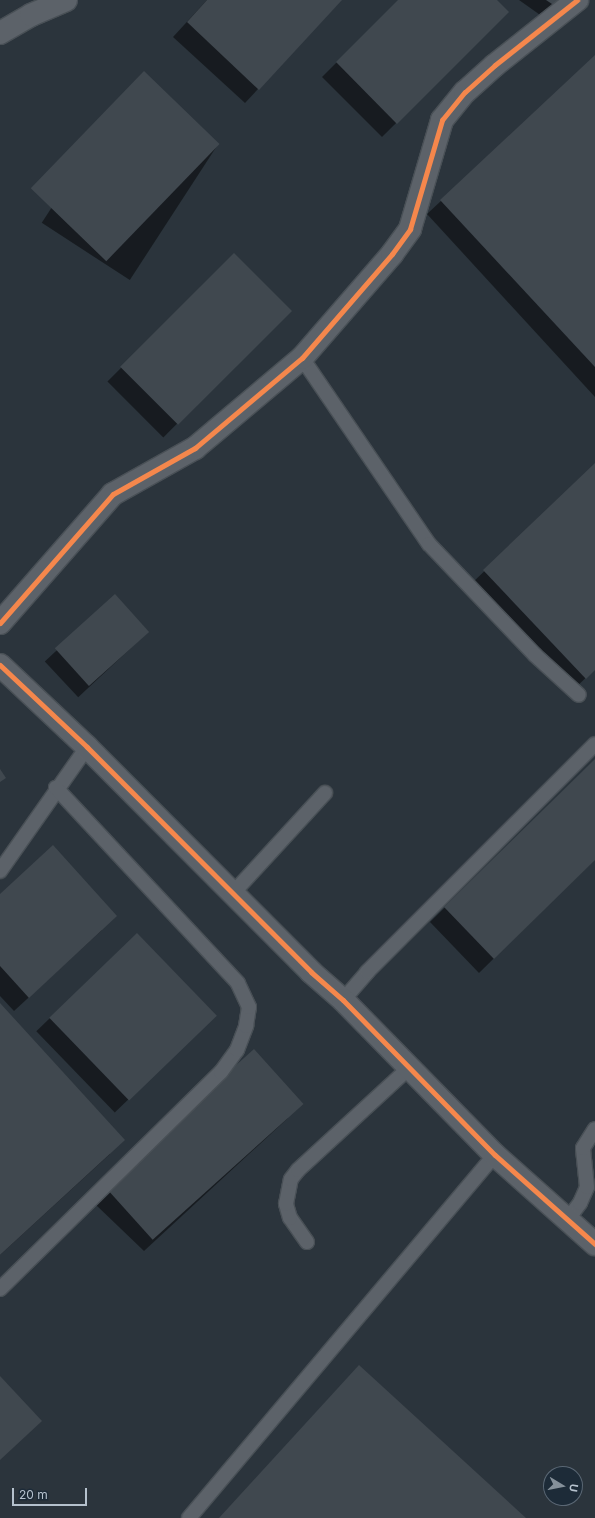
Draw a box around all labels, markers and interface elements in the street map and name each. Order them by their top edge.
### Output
north arrow [543,1466,583,1506]
scale bar [14,1480,89,1506]
text: U [566,1483,581,1493]
text: 20 m [19,1487,48,1502]

